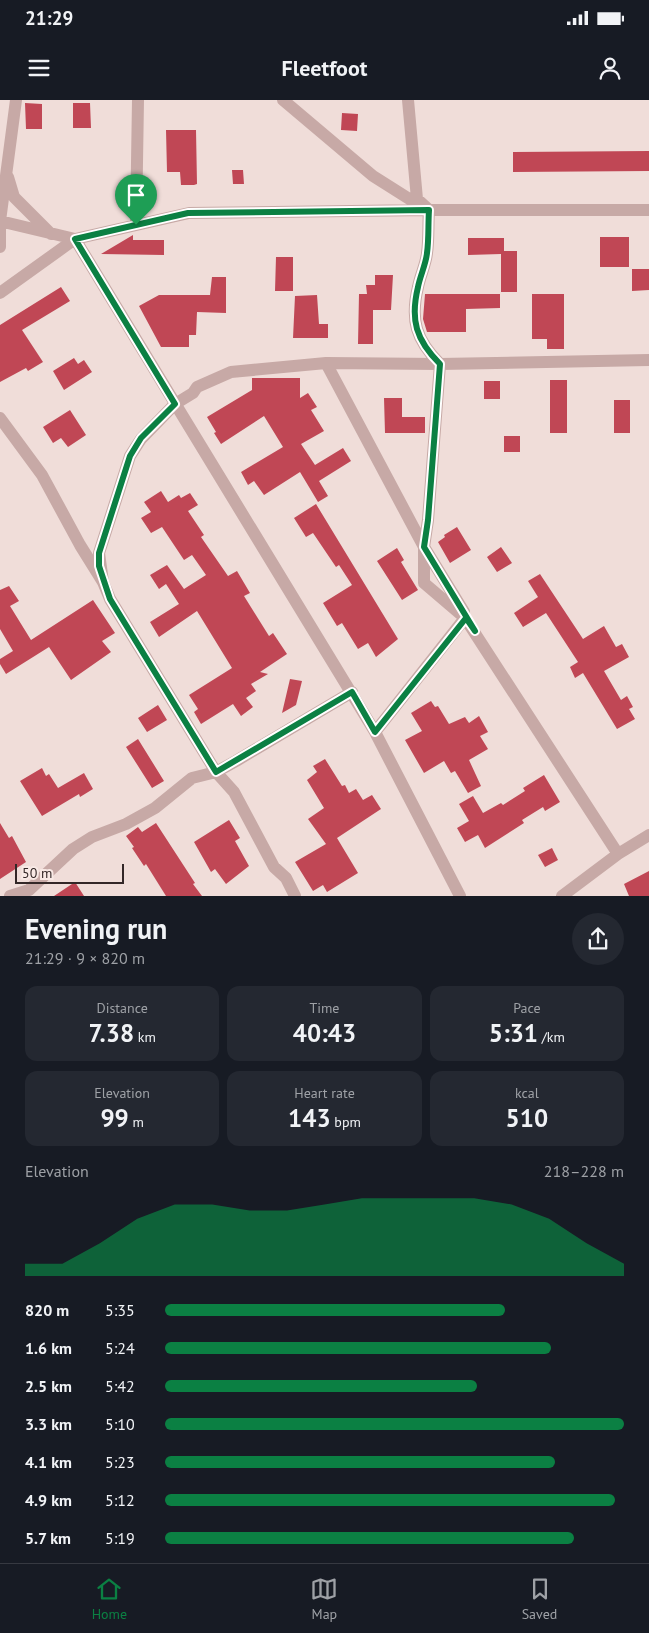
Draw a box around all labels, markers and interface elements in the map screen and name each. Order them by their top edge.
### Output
text: 21:29 [25,6,73,30]
icon: menu [25,54,53,82]
text: Fleetfoot [282,54,367,82]
icon: person [596,54,624,82]
pin [115,174,157,225]
icon: arrive [122,181,150,209]
scale bar [15,861,124,884]
text: 50 m [22,864,52,882]
text: Evening run [25,910,167,947]
button: share [572,913,624,965]
text: 21:29 · 9 × 820 m [25,948,145,968]
text: Distance [97,999,148,1017]
text: Time [309,999,340,1017]
text: Pace [513,999,541,1017]
text: 7.38 [88,1017,134,1049]
text: 40:43 [293,1017,356,1049]
text: 5:31 [489,1017,538,1049]
text: km [134,1028,156,1046]
text: /km [538,1028,565,1046]
text: Elevation [94,1084,150,1102]
text: Heart rate [294,1084,355,1102]
text: kcal [515,1084,539,1102]
text: 99 [100,1102,129,1134]
text: 143 [288,1102,331,1134]
text: 510 [506,1102,548,1134]
text: m [129,1113,144,1131]
text: bpm [331,1113,361,1131]
text: Elevation [25,1161,89,1181]
text: 218–228 m [544,1161,624,1181]
text: 820 m [25,1300,69,1320]
text: 5:35 [105,1300,135,1320]
text: 1.6 km [25,1338,72,1358]
text: 5:24 [105,1338,135,1358]
text: 2.5 km [25,1376,72,1396]
text: 5:42 [105,1376,135,1396]
text: 3.3 km [25,1414,72,1434]
text: 5:10 [105,1414,135,1434]
text: 4.1 km [25,1452,72,1472]
text: 5:23 [105,1452,135,1472]
text: 4.9 km [25,1490,72,1510]
text: 5:12 [105,1490,135,1510]
text: 5.7 km [25,1528,71,1548]
text: 5:19 [105,1528,135,1548]
tab: Home [92,1575,127,1623]
tab: Map [310,1575,338,1623]
tab: Saved [522,1575,557,1623]

